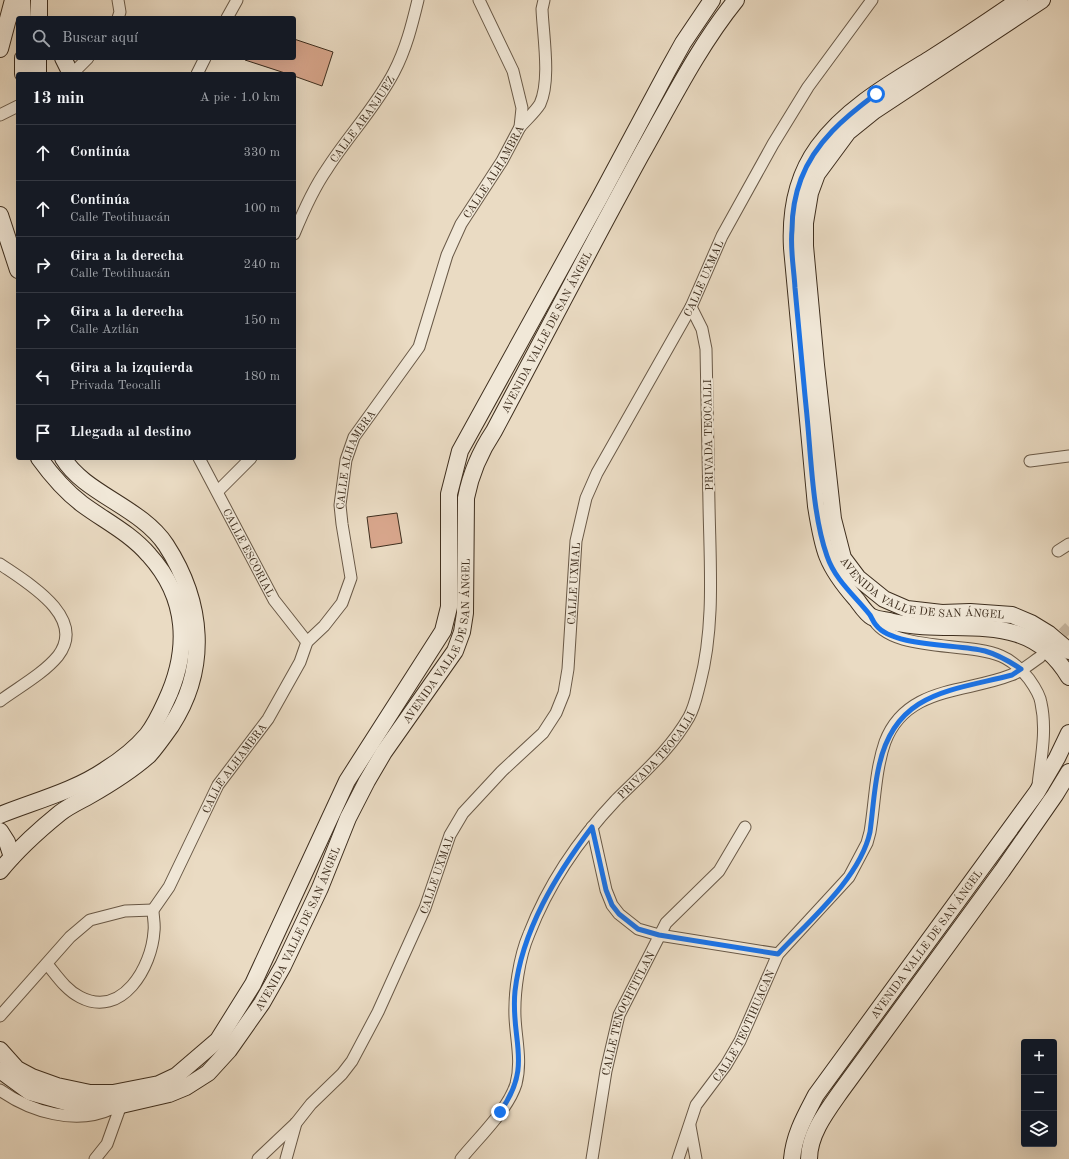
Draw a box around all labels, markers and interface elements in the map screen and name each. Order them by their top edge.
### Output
search box [16,16,296,60]
icon: search [30,27,52,49]
text: Buscar aquí [62,31,138,46]
street label: CALLE ARANJUEZ [329,75,398,165]
route start [867,85,885,103]
text: 13 min [32,90,85,107]
text: A pie · 1.0 km [200,91,280,104]
street label: CALLE ALHAMBRA [462,123,527,221]
icon: ahead [32,142,54,164]
text: Continúa [70,145,130,160]
text: 330 m [243,146,280,159]
text: Continúa [70,193,130,208]
icon: ahead [32,198,54,220]
text: 100 m [243,202,280,215]
text: Calle Teotihuacán [70,211,170,224]
street label: CALLE UXMAL [683,239,726,319]
text: Gira a la derecha [70,249,184,264]
street label: AVENIDA VALLE DE SAN ÁNGEL [500,250,595,415]
icon: right [32,254,54,276]
text: 240 m [243,258,280,271]
text: Calle Teotihuacán [70,267,170,280]
text: Gira a la derecha [70,305,184,320]
icon: right [32,310,54,332]
text: 150 m [243,314,280,327]
text: Calle Aztlán [70,323,139,336]
text: Gira a la izquierda [70,361,193,376]
icon: left [32,366,54,388]
text: 180 m [243,370,280,383]
text: Privada Teocalli [70,379,161,392]
street label: PRIVADA TEOCALLI [703,379,716,491]
street label: CALLE ALHAMBRA [336,408,379,510]
icon: arrive [32,422,54,444]
text: Llegada al destino [70,425,191,440]
street label: CALLE ESCORIAL [220,507,275,599]
street label: CALLE UXMAL [567,542,583,625]
street label: AVENIDA VALLE DE SAN ÁNGEL [837,556,1005,621]
street label: AVENIDA VALLE DE SAN ÁNGEL [402,558,473,726]
street label: PRIVADA TEOCALLI [616,710,698,802]
street label: CALLE ALHAMBRA [201,721,270,815]
street label: CALLE UXMAL [419,834,456,916]
street label: AVENIDA VALLE DE SAN ÁNGEL [254,845,343,1014]
street label: AVENIDA VALLE DE SAN ÁNGEL [870,868,985,1021]
street label: CALLE TENOCHTITLAN [601,950,658,1076]
street label: CALLE TEOTIHUACÁN [712,968,778,1084]
map controls [1021,1039,1057,1147]
button: + [1021,1039,1057,1075]
button: − [1021,1075,1057,1111]
route end [491,1103,509,1121]
button: layers [1021,1111,1057,1147]

